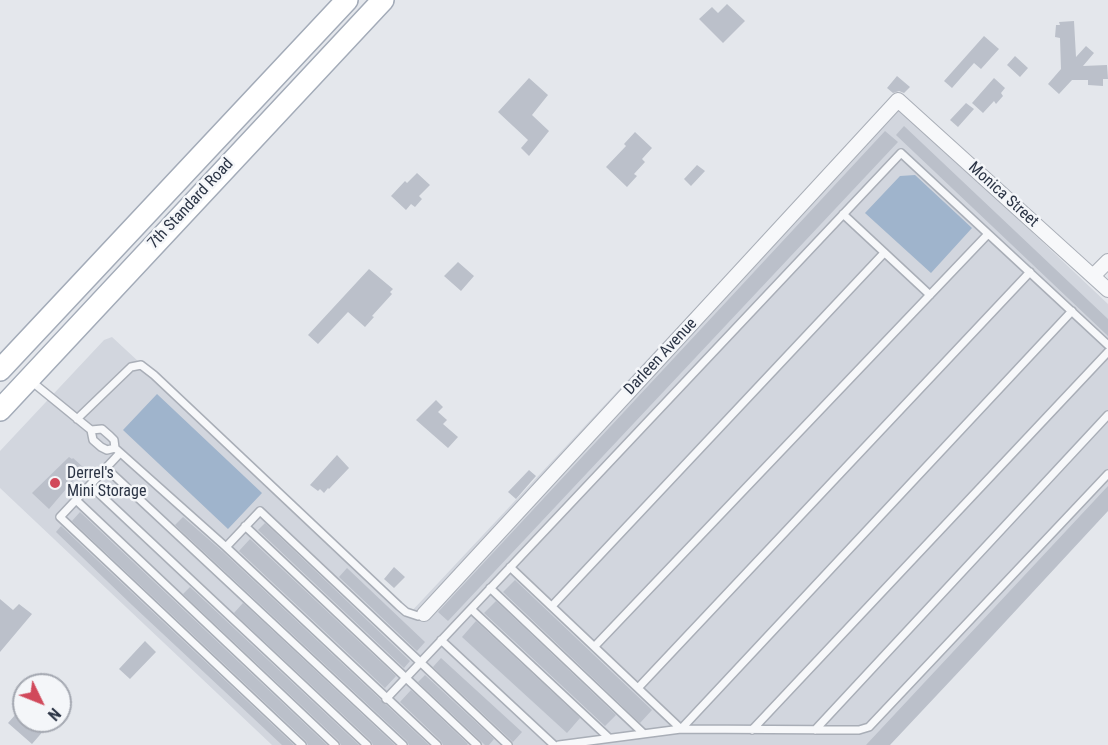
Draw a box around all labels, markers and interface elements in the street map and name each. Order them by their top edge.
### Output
street label: 7th Standard Road [144,155,238,253]
street label: Monica Street [964,159,1042,231]
street label: Darleen Avenue [621,315,701,399]
place label: Derrel's Mini Storage [67,464,146,502]
marker: Derrel's Mini Storage [48,476,62,490]
north arrow [12,673,72,733]
text: N [44,704,64,724]

